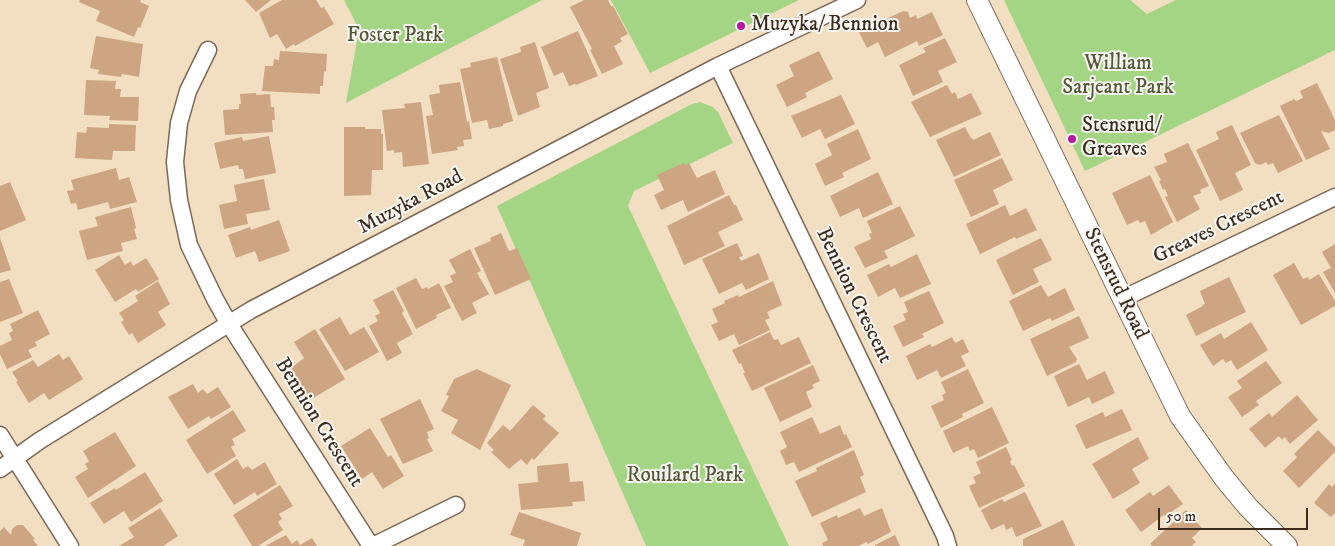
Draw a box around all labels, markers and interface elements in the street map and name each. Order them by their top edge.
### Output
place label: Muzyka/ Bennion [751,13,899,39]
marker: Muzyka/ Bennion [735,20,747,32]
park label: Foster Park [347,24,443,50]
park label: William Sarjeant Park [1062,52,1174,102]
place label: Stensrud/ Greaves [1082,114,1161,164]
marker: Stensrud/ Greaves [1066,133,1078,145]
street label: Muzyka Road [354,165,468,241]
street label: Greaves Crescent [1150,186,1288,270]
street label: Bennion Crescent [809,224,897,368]
street label: Stensrud Road [1077,224,1153,344]
street label: Bennion Crescent [268,354,368,492]
park label: Rouilard Park [627,464,743,490]
scale bar [1160,498,1310,530]
text: 50 m [1166,507,1196,526]

